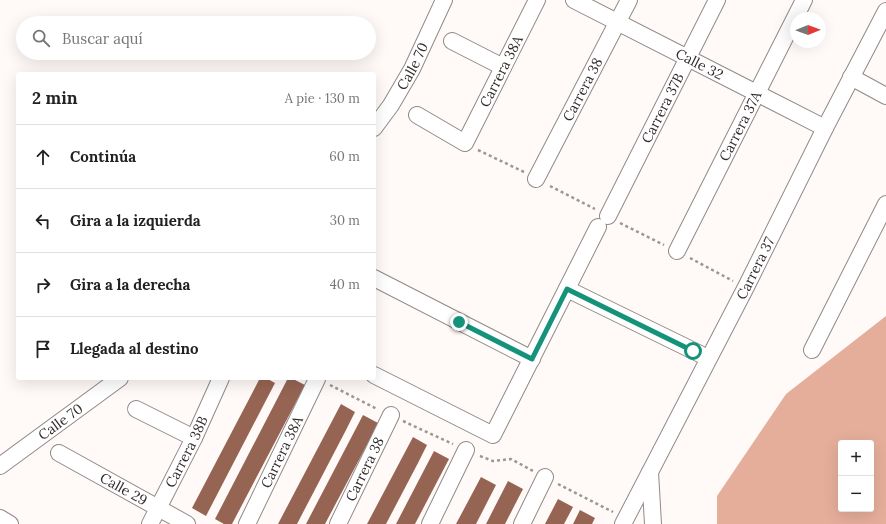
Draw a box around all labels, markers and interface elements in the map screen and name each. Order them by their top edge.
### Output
north arrow [790,12,826,48]
search box [16,16,376,60]
icon: search [30,27,52,49]
text: Buscar aquí [62,29,143,48]
street label: Carrera 38A [476,32,527,110]
street label: Calle 70 [393,40,432,93]
street label: Calle 32 [673,44,727,84]
street label: Carrera 38 [559,54,607,124]
street label: Carrera 37B [637,70,688,146]
text: 2 min [32,87,78,109]
street label: Carrera 37A [715,88,765,164]
text: A pie · 130 m [285,90,360,107]
icon: ahead [32,146,54,168]
text: Continúa [70,147,136,166]
text: 60 m [329,148,360,165]
icon: left [32,210,54,232]
text: Gira a la izquierda [70,211,201,230]
text: 30 m [330,212,360,229]
street label: Carrera 37 [732,234,779,302]
icon: right [32,274,54,296]
text: Gira a la derecha [70,275,190,294]
text: 40 m [330,276,360,293]
route end [450,313,468,331]
icon: arrive [32,338,54,360]
text: Llegada al destino [70,339,199,358]
route start [684,342,702,360]
street label: Calle 70 [35,399,86,444]
street label: Carrera 38B [161,413,212,491]
street label: Carrera 38A [257,413,307,491]
street label: Carrera 38 [341,434,388,504]
map controls [838,440,874,512]
button: + [838,440,874,476]
street label: Calle 29 [97,469,151,509]
button: − [838,476,874,512]

